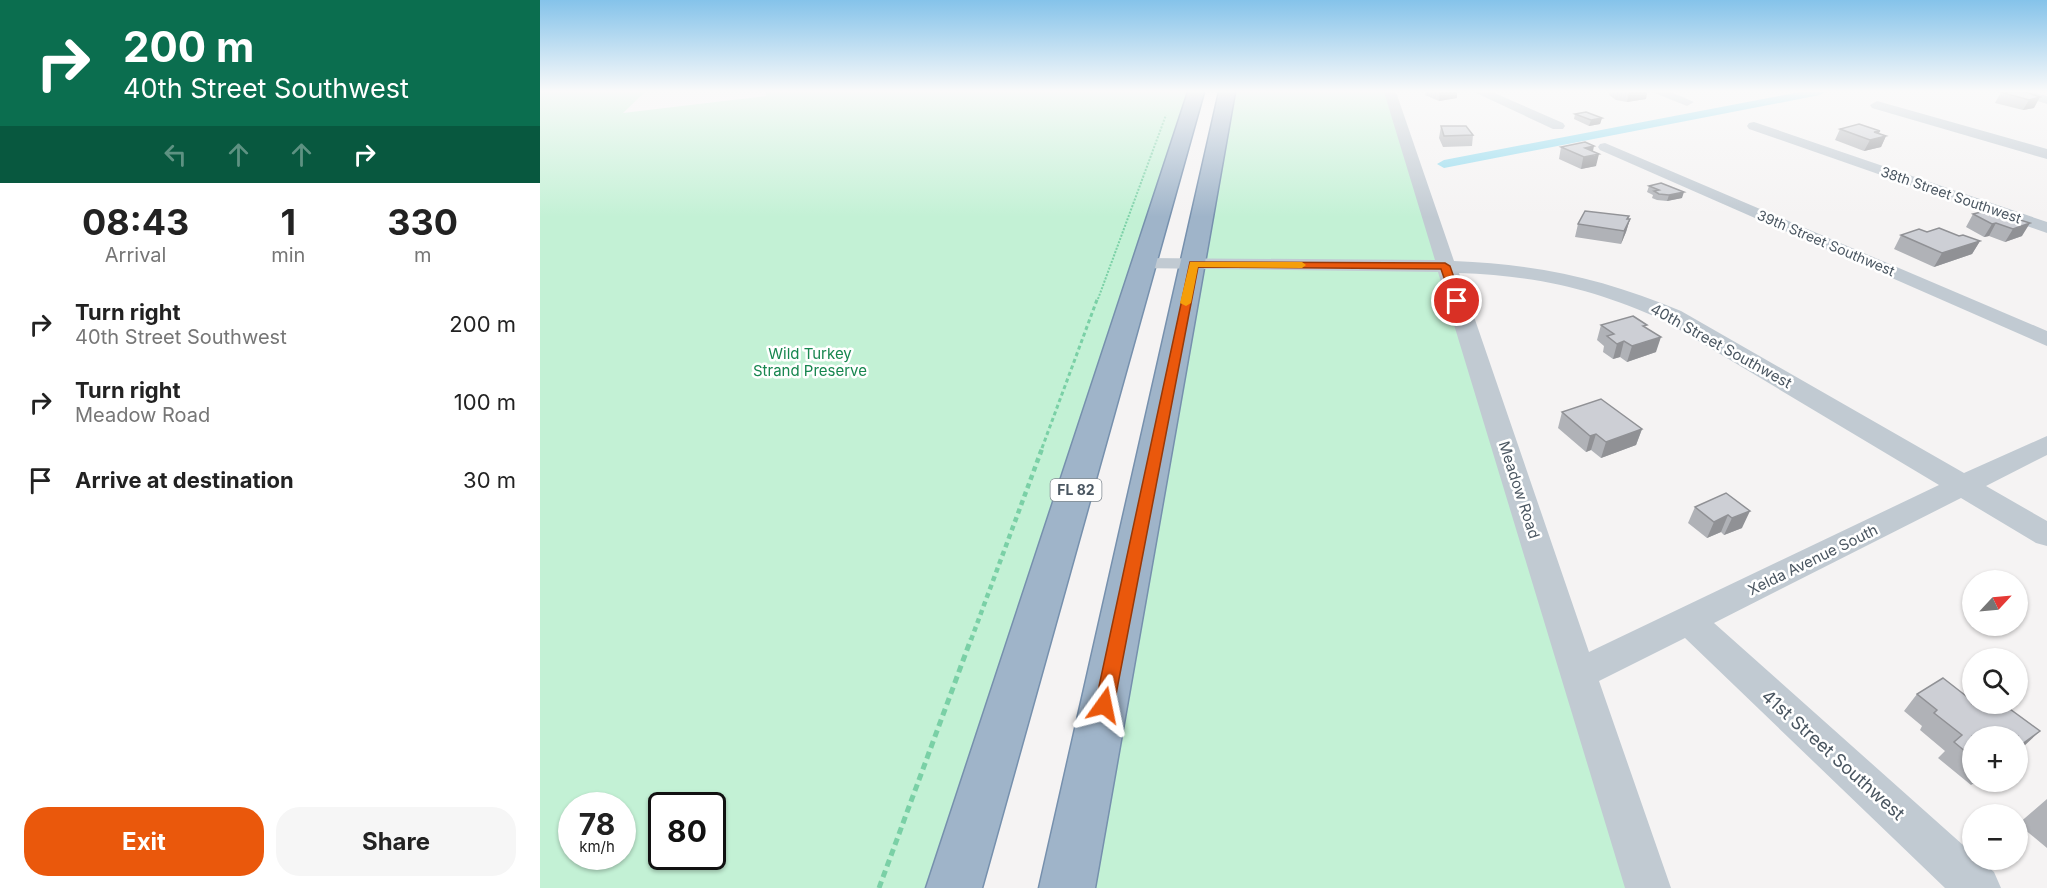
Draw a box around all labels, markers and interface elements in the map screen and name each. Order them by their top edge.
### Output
text: 200 m [123,21,254,72]
icon: right [24,24,102,102]
text: 40th Street Southwest [123,72,409,105]
icon: left [159,138,192,171]
icon: ahead [222,138,255,171]
icon: ahead [285,138,318,171]
icon: right [348,138,381,171]
street label: 38th Street Southwest [1879,162,2024,227]
text: 08:43 [82,200,189,244]
text: 1 [281,200,296,244]
text: 330 [387,200,458,244]
street label: 39th Street Southwest [1755,206,1898,279]
text: Arrival [105,243,166,267]
text: min [271,243,305,267]
text: m [414,243,431,267]
pin [1431,275,1482,326]
icon: arrive [1440,284,1473,317]
text: Turn right [75,299,181,325]
street label: 40th Street Southwest [1647,299,1795,392]
icon: right [24,308,57,341]
text: 200 m [449,311,516,337]
text: 40th Street Southwest [75,325,287,349]
park label: Wild Turkey Strand Preserve [753,344,867,380]
text: Turn right [75,377,181,403]
icon: right [24,386,57,419]
text: 100 m [454,389,516,415]
text: Meadow Road [75,403,210,427]
street label: Meadow Road [1495,439,1544,541]
icon: arrive [24,464,57,497]
text: Arrive at destination [75,467,294,493]
text: 30 m [463,467,516,493]
road number: FL 82 [1050,479,1102,501]
street label: Xelda Avenue South [1745,520,1881,599]
north arrow [1962,570,2028,636]
map controls [1962,570,2028,870]
button: search [1962,648,2028,714]
position arrow [1072,673,1136,737]
street label: 41st Street Southwest [1758,685,1909,824]
button: + [1962,726,2028,792]
speed limit sign: 80 [648,792,726,870]
button: − [1962,804,2028,870]
text: 78 [579,806,615,842]
button: Exit [24,807,264,876]
button: Share [276,807,516,876]
text: km/h [579,837,615,856]

